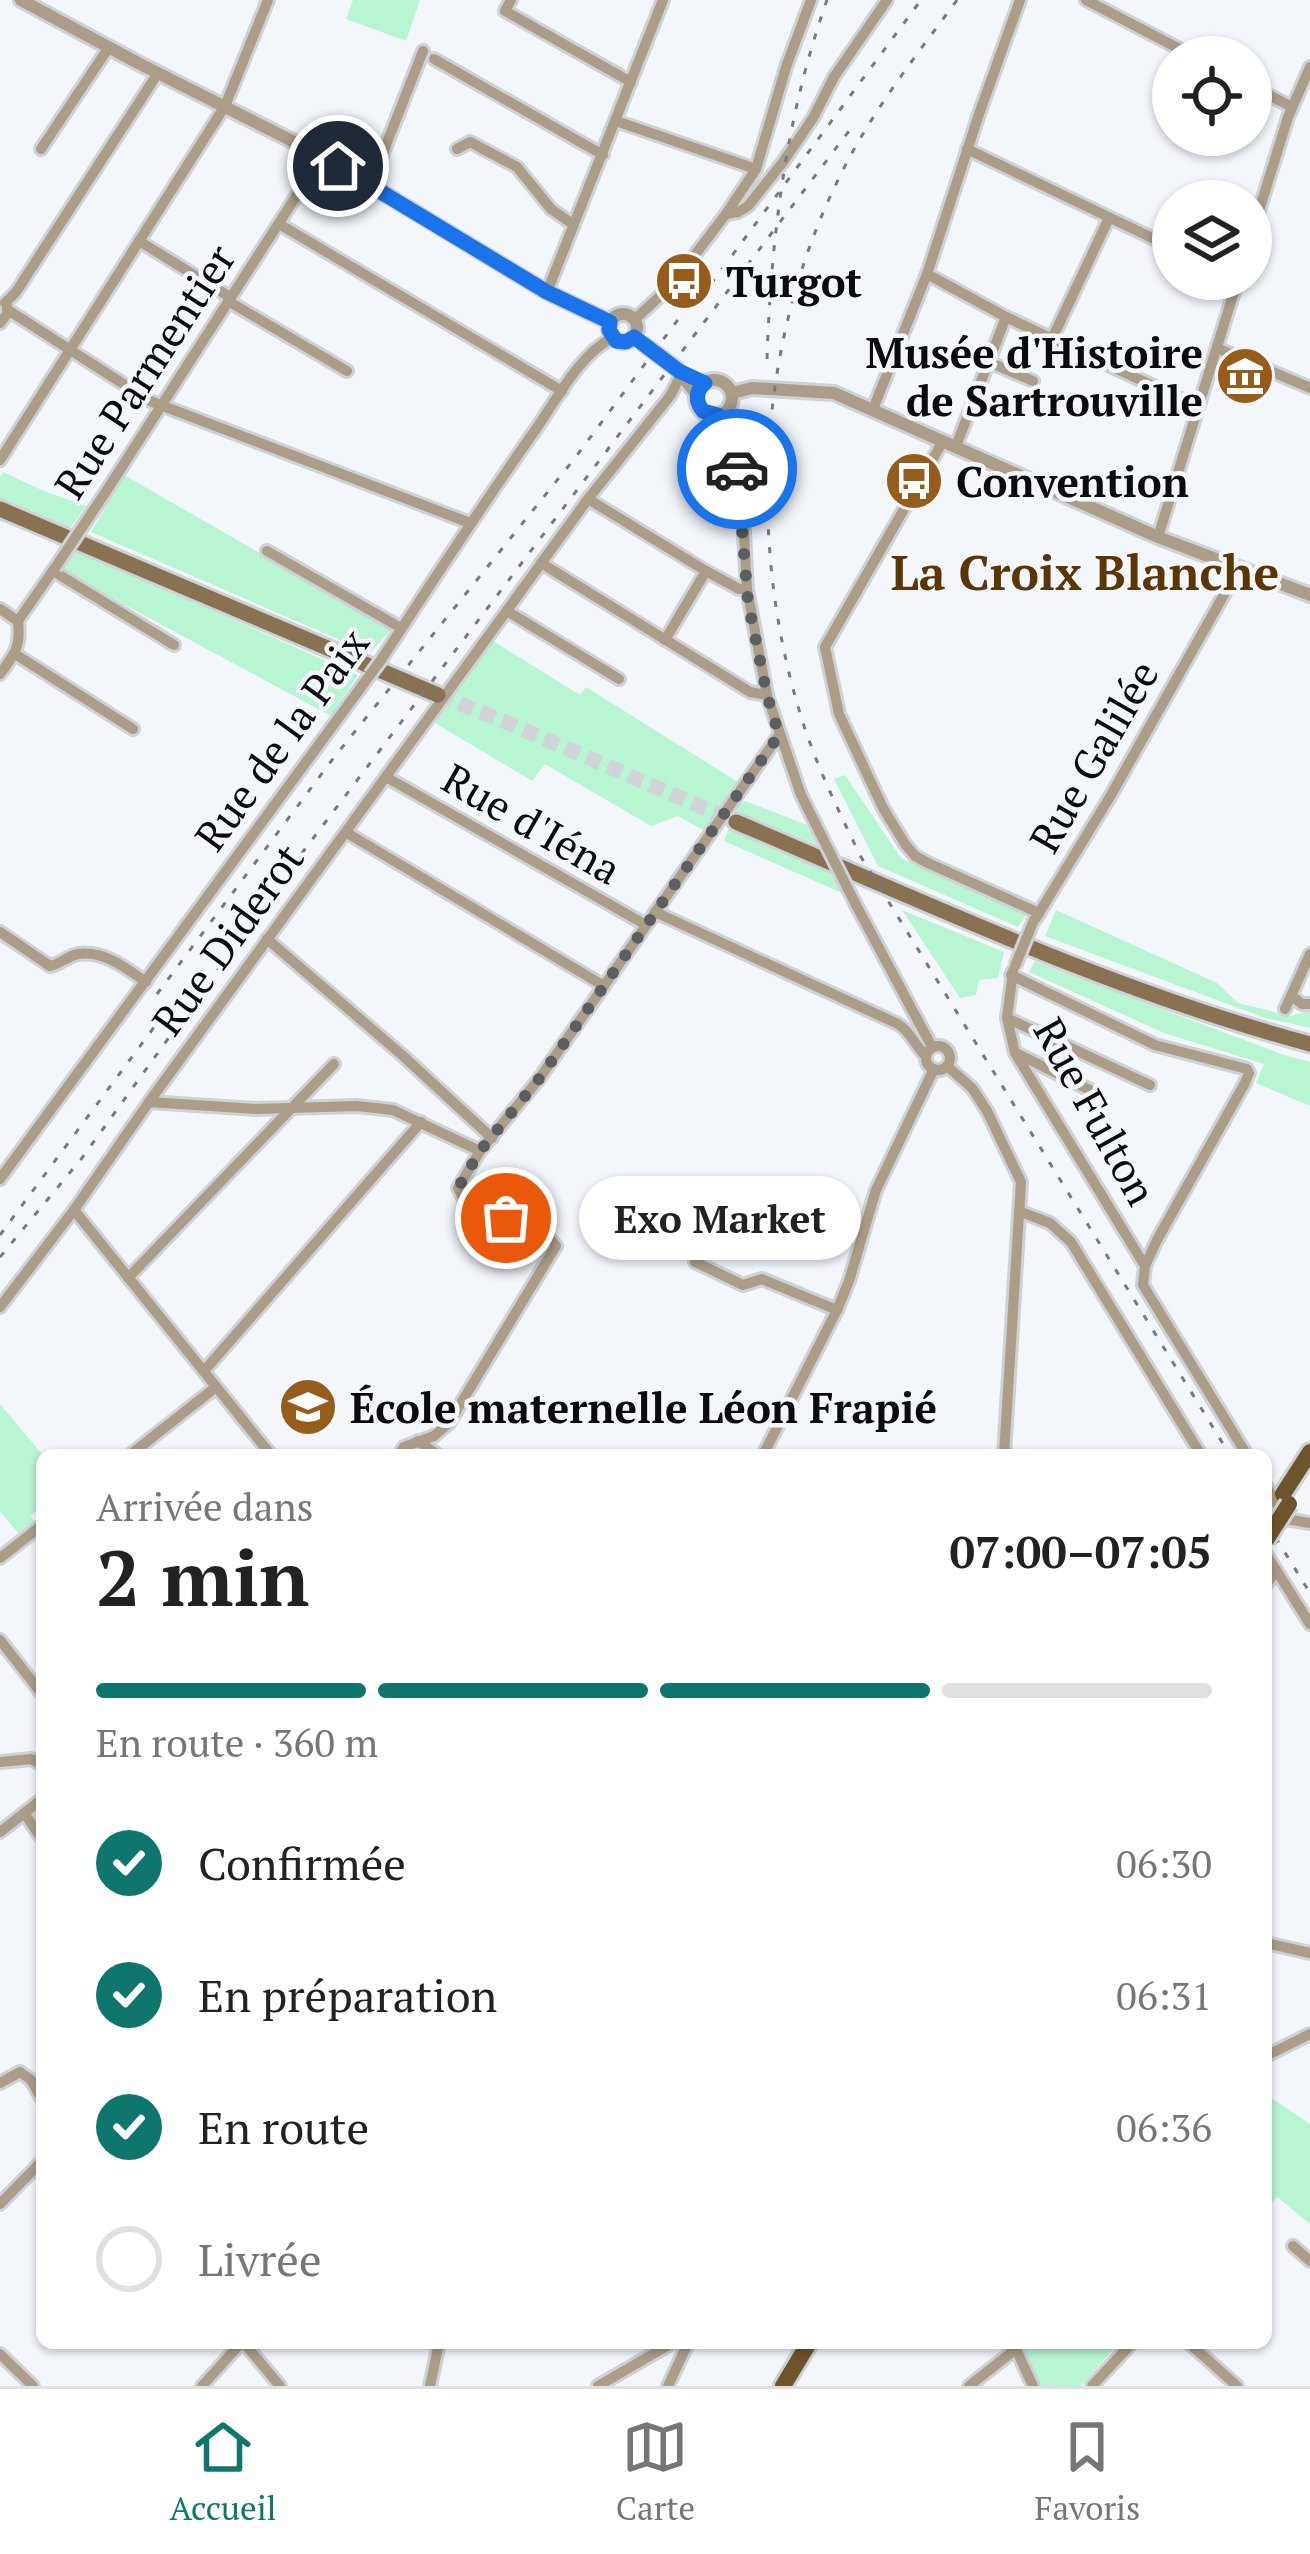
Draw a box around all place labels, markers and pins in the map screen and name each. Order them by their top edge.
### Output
pin [287,115,389,217]
bus stop icon: Turgot [653,250,715,312]
place label: Turgot [726,253,862,309]
place label: Musée d'Histoire de Sartrouville [866,324,1203,428]
museum icon: Musée d'Histoire de Sartrouville [1214,345,1276,407]
bus stop icon: Convention [883,450,945,512]
place label: Convention [956,453,1189,509]
pin [455,1167,557,1269]
callout: Exo Market [578,1176,860,1260]
school or university icon: École maternelle Léon Frapié [277,1376,339,1438]
place label: École maternelle Léon Frapié [350,1379,937,1435]

